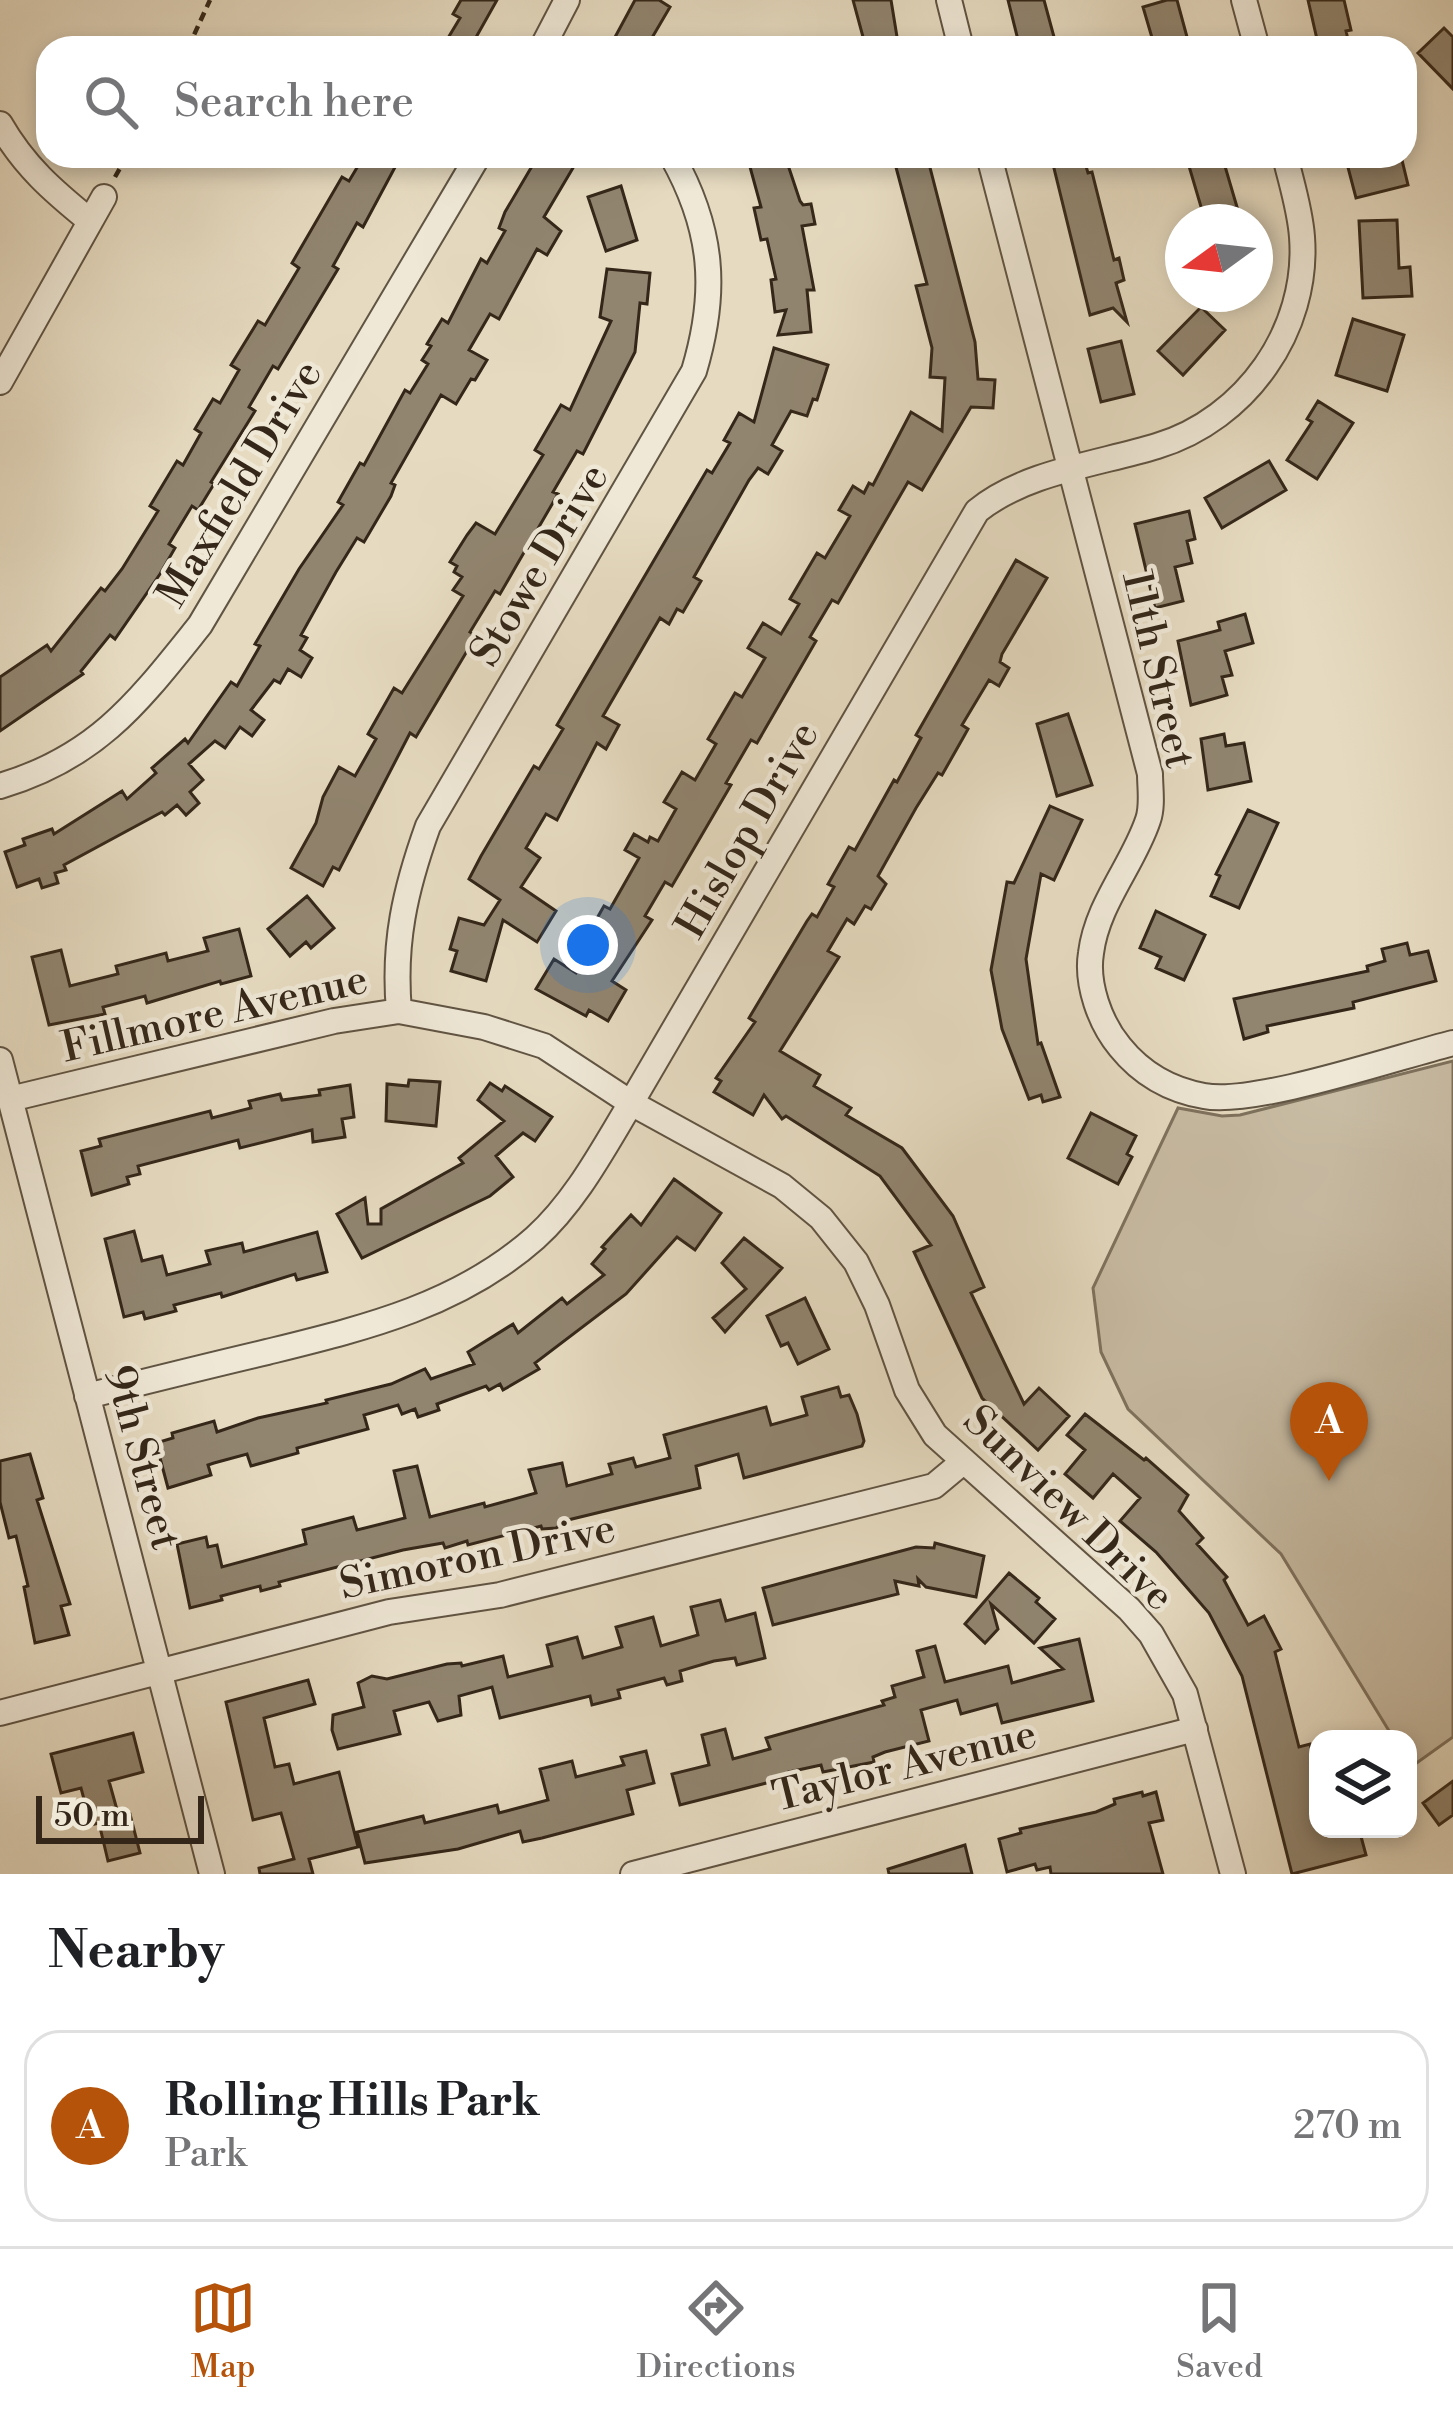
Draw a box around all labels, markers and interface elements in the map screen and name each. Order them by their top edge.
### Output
search box [36,36,1417,168]
icon: search [78,69,144,135]
text: Search here [174,74,414,131]
north arrow [1165,204,1273,312]
street label: Maxfield Drive [146,351,335,617]
street label: Stowe Drive [459,454,621,676]
street label: 11th Street [1109,566,1206,773]
street label: Hislop Drive [665,712,832,948]
your location [558,915,618,975]
street label: Fillmore Avenue [56,953,373,1075]
street label: 9th Street [92,1360,192,1556]
pin: A [1290,1382,1368,1481]
street label: Sunview Drive [952,1395,1185,1623]
street label: Simoron Drive [335,1502,620,1612]
street label: Taylor Avenue [767,1708,1042,1826]
map controls [1309,1730,1417,1838]
button: layers [1309,1730,1417,1838]
scale bar [36,1790,204,1843]
text: 50 m [54,1796,130,1837]
text: Nearby [48,1920,224,1984]
text: Rolling Hills Park [165,2073,540,2130]
text: A [76,2102,104,2151]
text: 270 m [1293,2102,1402,2151]
text: Park [165,2130,246,2179]
tab: Map [190,2275,256,2388]
tab: Directions [637,2275,796,2388]
tab: Saved [1176,2275,1263,2388]

